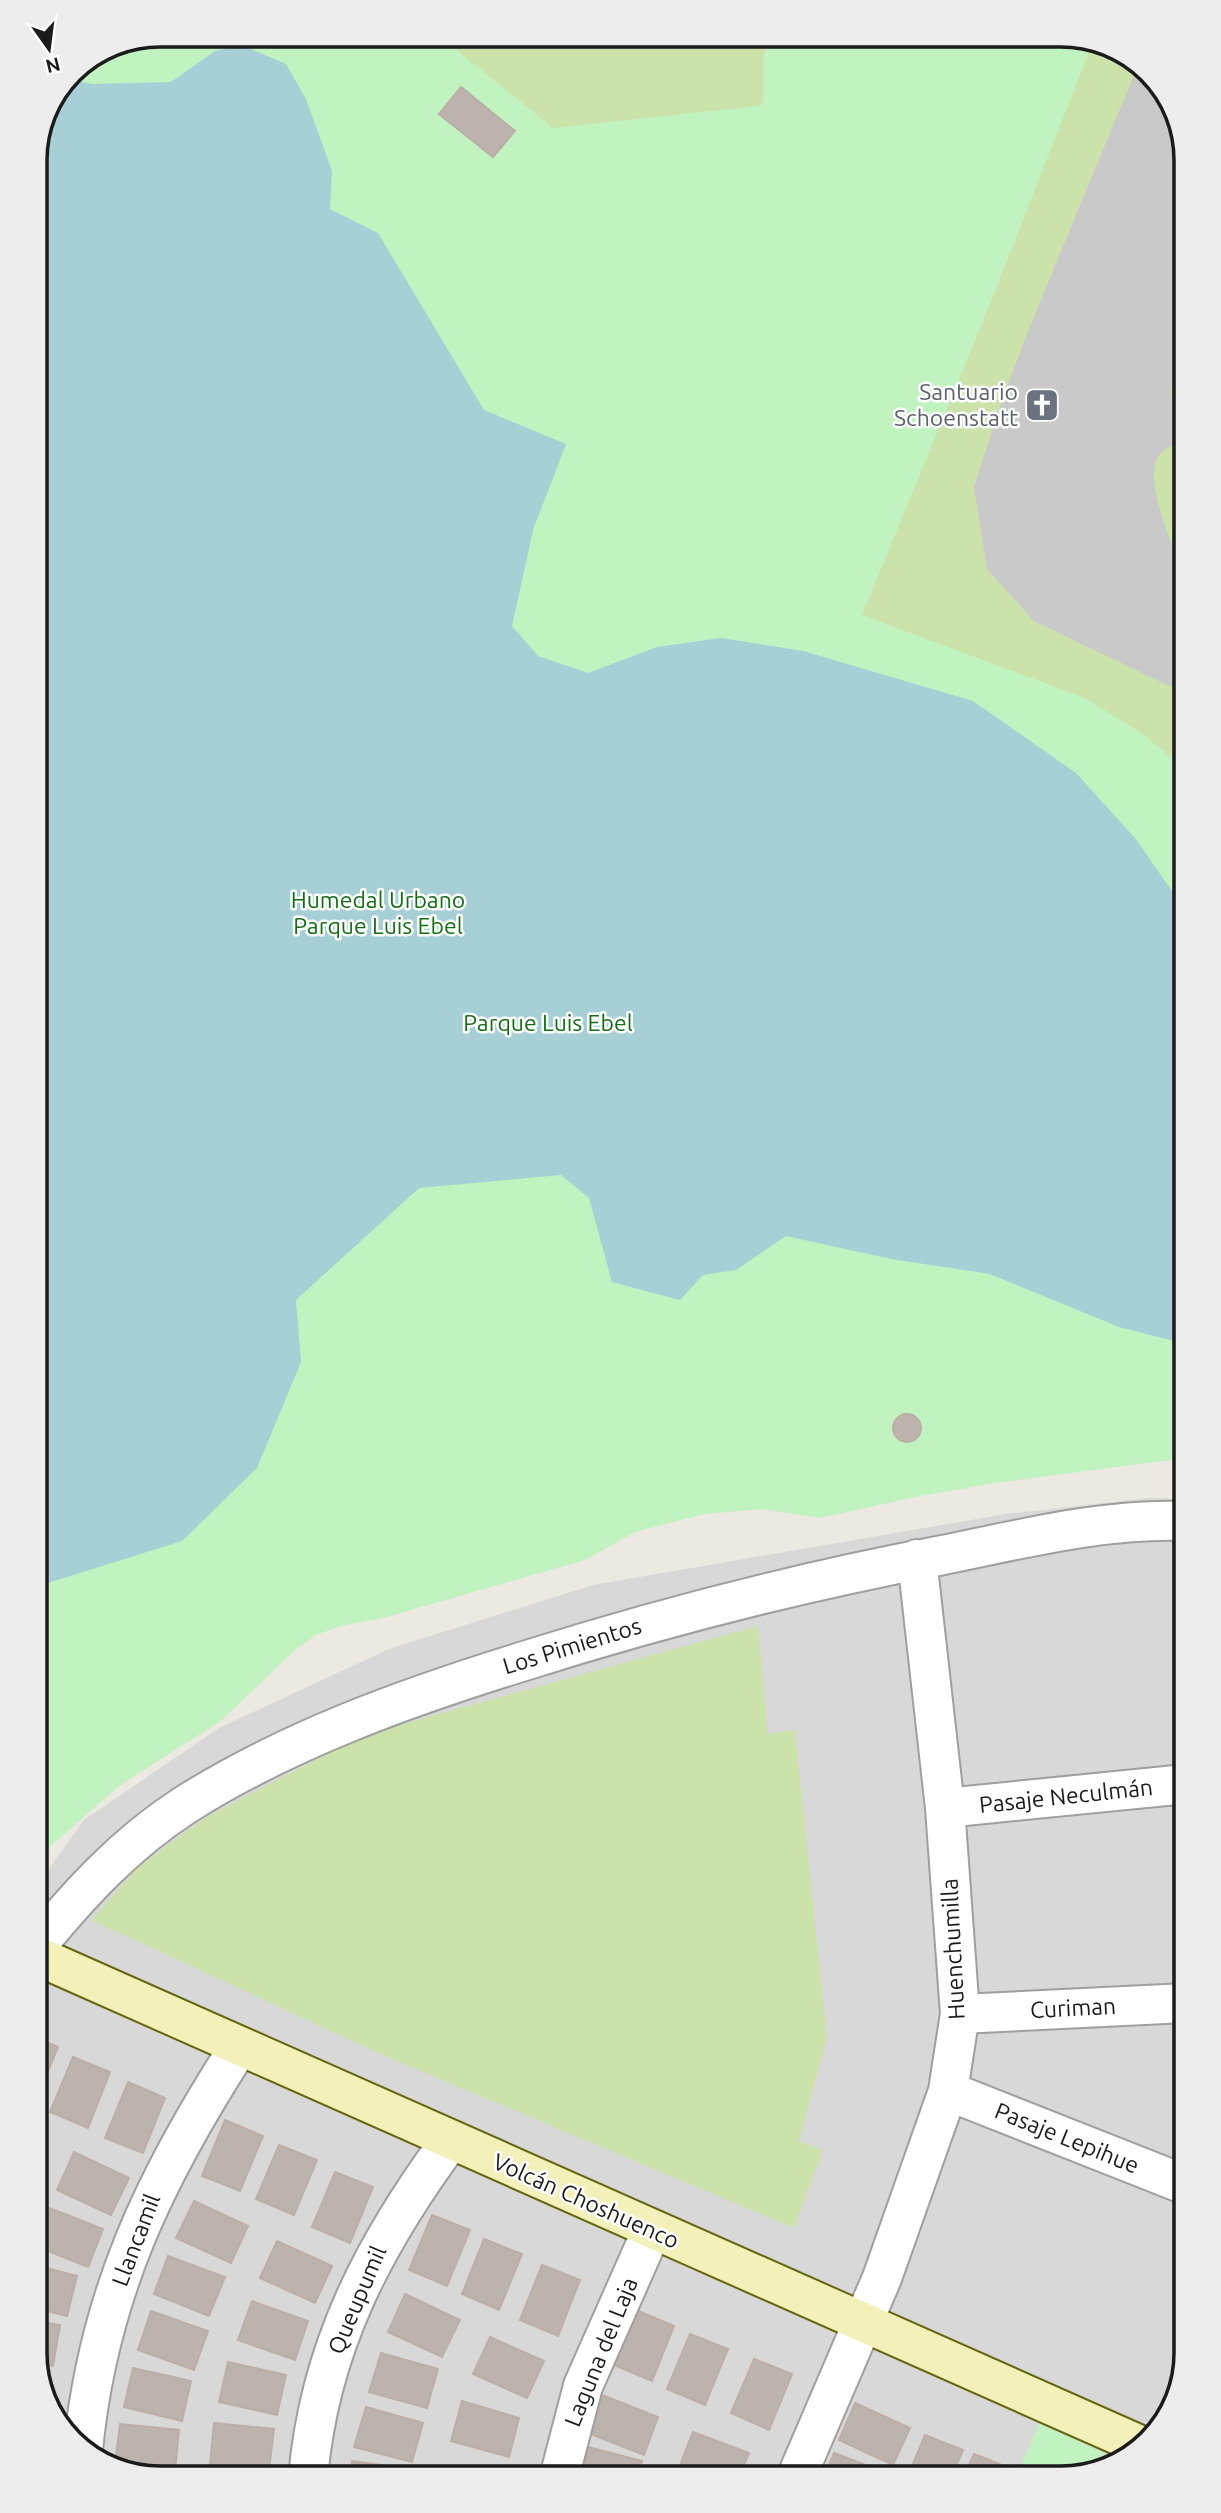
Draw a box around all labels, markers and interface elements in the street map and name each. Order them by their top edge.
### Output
north arrow [14,14,84,84]
text: N [44,53,63,78]
place label: Santuario Schoenstatt [894,379,1018,430]
church icon: Santuario Schoenstatt [1023,386,1061,424]
park label: Humedal Urbano Parque Luis Ebel [291,887,465,938]
park label: Parque Luis Ebel [463,1010,633,1035]
street label: Los Pimientos [500,1613,644,1678]
street label: Pasaje Neculmán [978,1774,1154,1817]
street label: Huenchumilla [936,1878,969,2020]
street label: Curiman [1029,1993,1117,2022]
street label: Pasaje Lepihue [992,2097,1143,2178]
street label: Volcán Choshuenco [489,2148,683,2253]
street label: Llancamil [107,2190,165,2289]
street label: Queupumil [323,2242,390,2358]
street label: Laguna del Laja [559,2274,642,2430]

